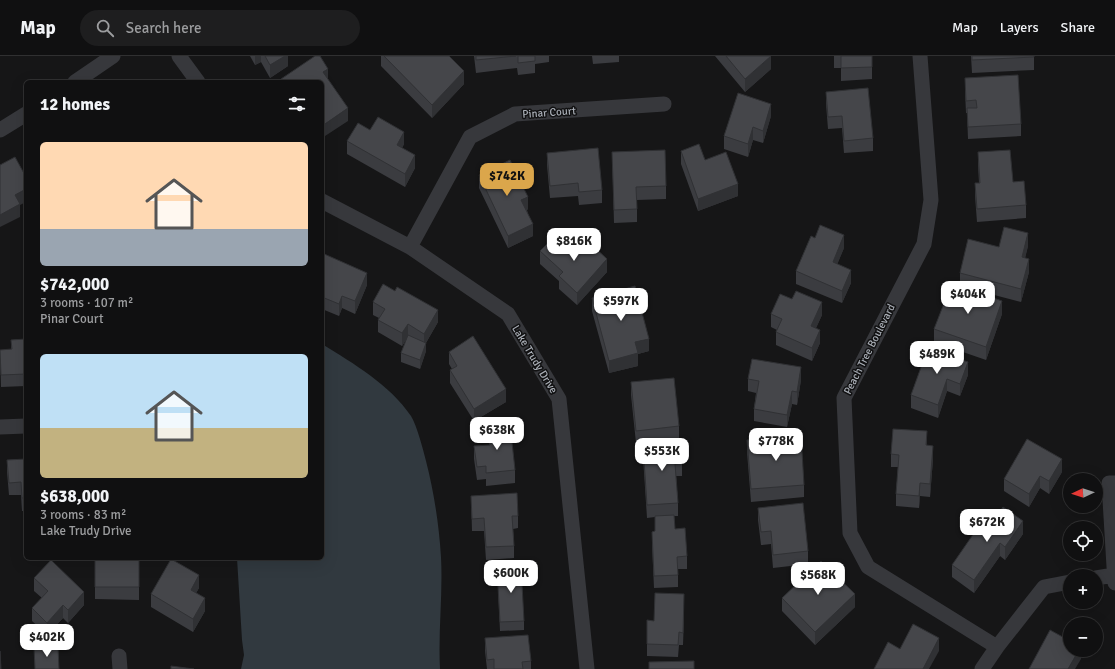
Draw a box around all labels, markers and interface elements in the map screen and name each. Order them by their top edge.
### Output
search box [80,10,360,46]
text: Map [20,16,56,40]
icon: search [94,17,116,39]
text: Search here [126,19,201,37]
text: Map [952,19,978,36]
text: Layers [1000,19,1039,36]
text: Share [1061,19,1095,36]
icon: filters [286,93,308,115]
text: 12 homes [40,94,110,115]
street label: Pinar Court [522,104,576,121]
pin: $742K [479,163,535,197]
icon: home [138,168,210,240]
text: $742K [489,168,525,184]
pin: $816K [546,228,602,262]
text: $816K [556,233,592,249]
text: $742,000 [40,274,109,295]
pin: $404K [940,281,996,315]
text: $404K [950,286,986,302]
pin: $597K [593,288,649,322]
text: $597K [603,293,639,309]
text: 3 rooms · 107 m² [40,295,133,311]
street label: Peach Tree Boulevard [841,302,898,397]
text: Pinar Court [40,311,103,327]
street label: Lake Trudy Drive [509,323,560,396]
pin: $489K [909,341,965,375]
text: $489K [919,346,955,362]
icon: home [138,380,210,452]
pin: $638K [469,417,525,451]
text: $638K [479,422,515,438]
pin: $778K [748,428,804,462]
text: $778K [758,433,794,449]
pin: $553K [634,438,690,472]
text: $553K [644,443,680,459]
north arrow [1063,473,1103,513]
map controls [1063,473,1103,657]
text: $638,000 [40,486,109,507]
text: 3 rooms · 83 m² [40,507,126,523]
pin: $672K [959,509,1015,543]
text: $672K [969,514,1005,530]
button: locate [1063,521,1103,561]
text: Lake Trudy Drive [40,523,131,539]
pin: $600K [483,560,539,594]
pin: $568K [790,562,846,596]
text: $600K [493,565,529,581]
text: $568K [800,567,836,583]
button: + [1063,569,1103,609]
button: − [1063,617,1103,657]
pin: $402K [19,624,75,658]
text: $402K [29,629,65,645]

